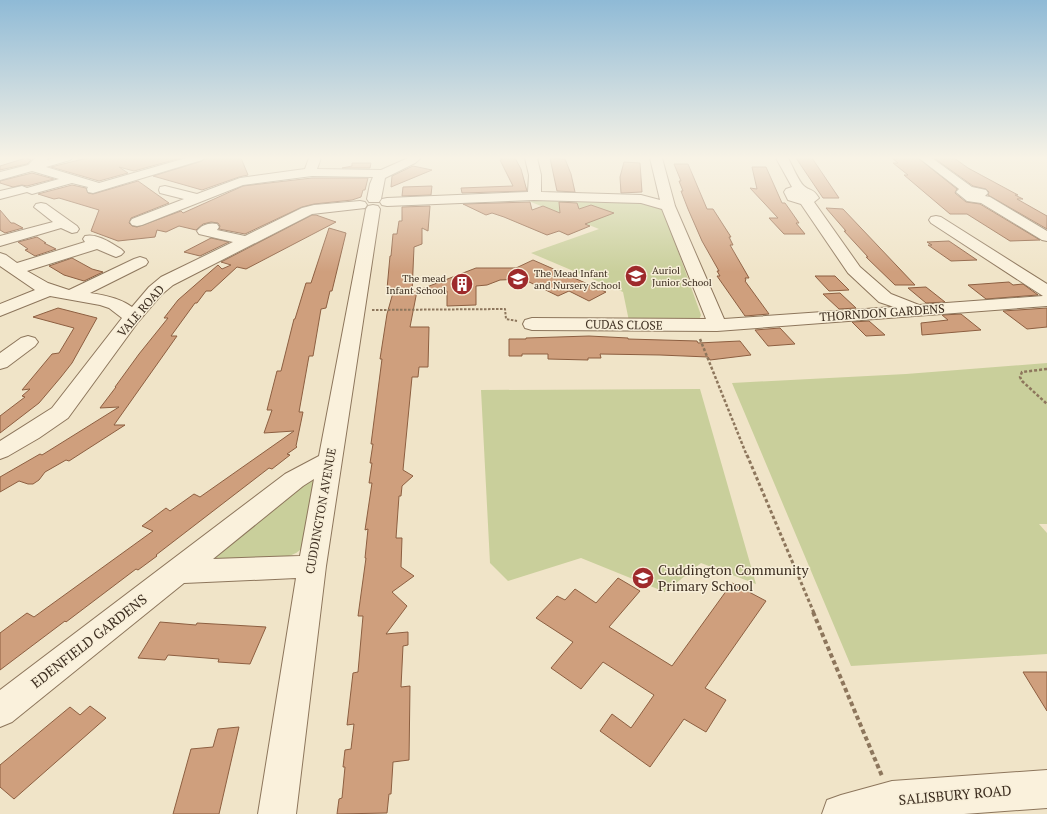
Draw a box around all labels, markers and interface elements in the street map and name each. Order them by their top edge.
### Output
school or university icon: Auriol Junior School [623,263,649,289]
place label: Auriol Junior School [652,264,712,289]
school or university icon: The Mead Infant and Nursery School [505,266,531,292]
place label: The Mead Infant and Nursery School [534,267,621,292]
building icon: The mead Infant School [449,271,475,297]
place label: The mead Infant School [386,272,446,297]
street label: VALE ROAD [114,282,167,340]
street label: THORNDON GARDENS [819,301,945,324]
street label: CUDAS CLOSE [585,316,663,333]
street label: CUDDINGTON AVENUE [302,447,339,575]
place label: Cuddington Community Primary School [658,560,809,595]
school or university icon: Cuddington Community Primary School [630,565,656,591]
street label: EDENFIELD GARDENS [27,589,151,692]
street label: SALISBURY ROAD [898,780,1012,809]

